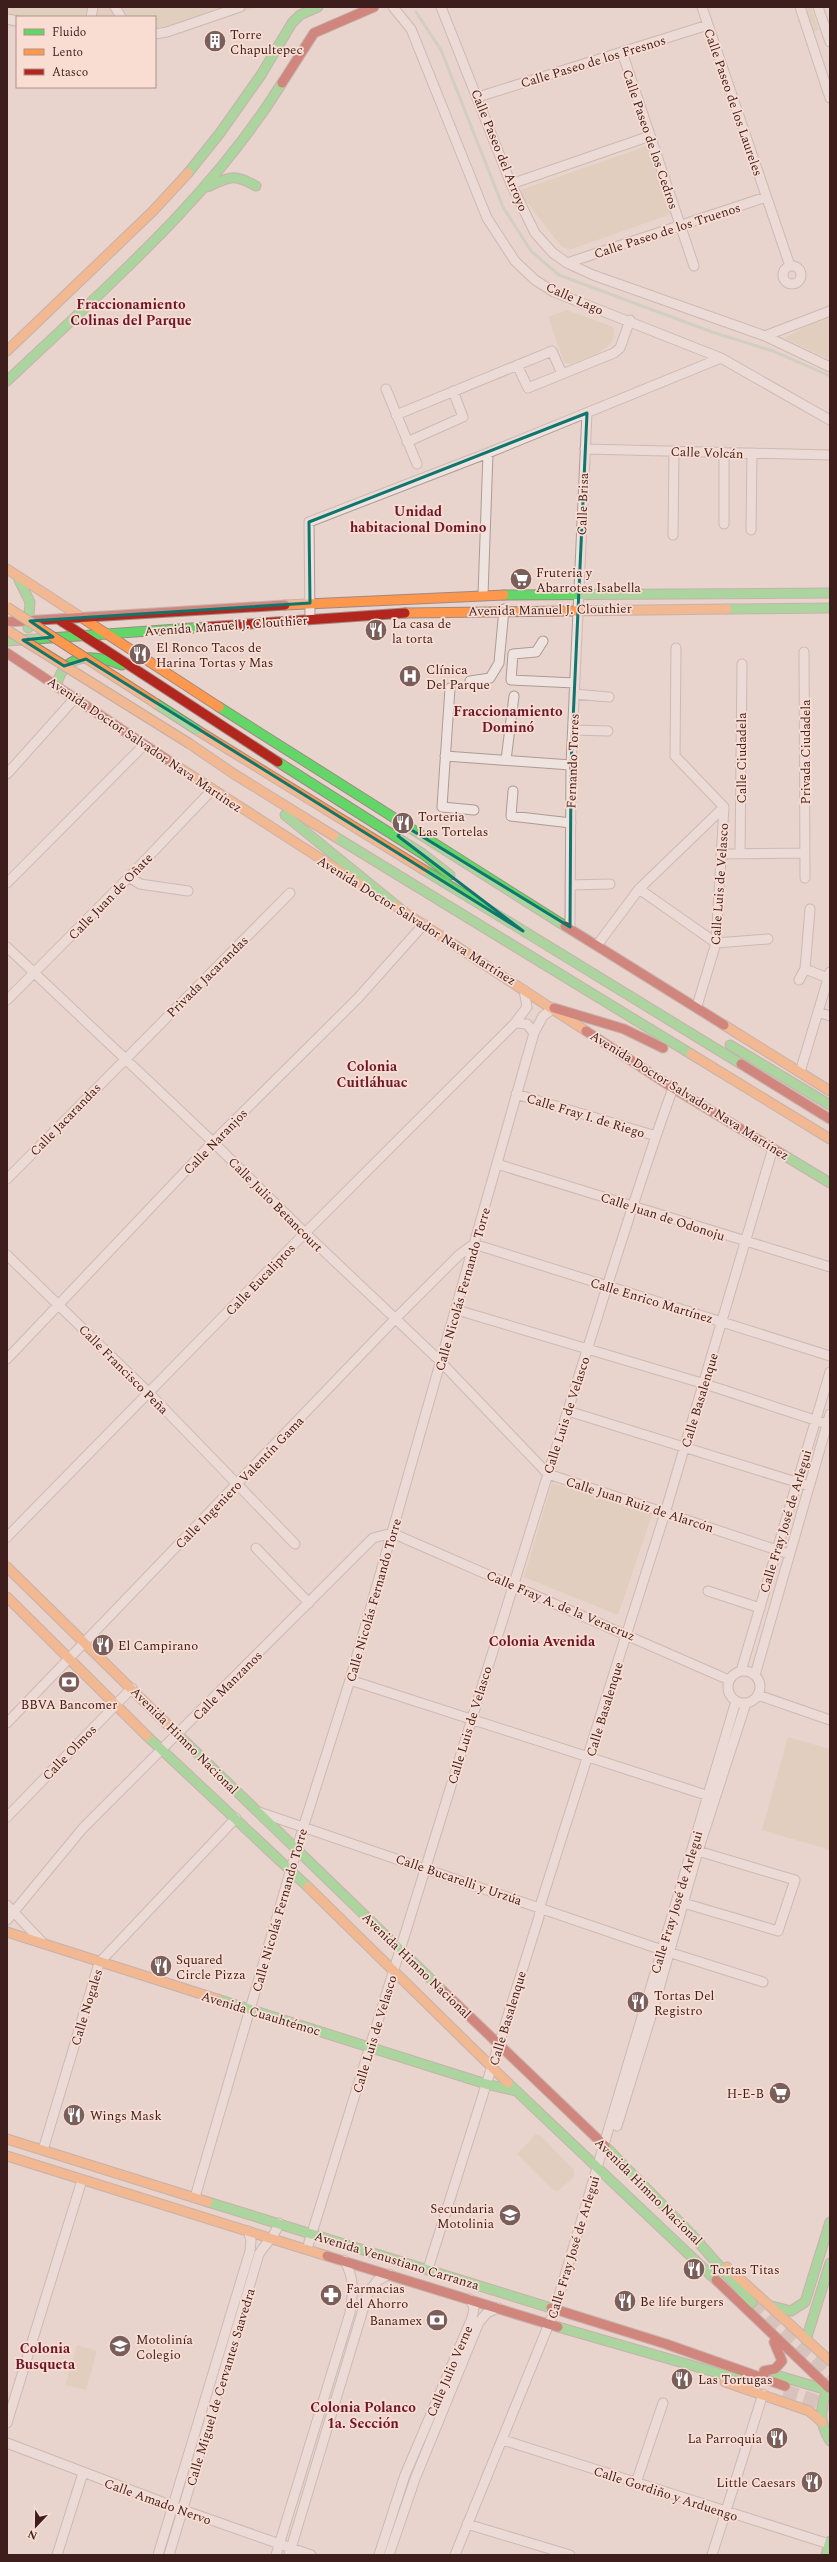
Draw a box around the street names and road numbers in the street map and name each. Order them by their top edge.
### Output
street label: Calle Paseo de los Laureles [698,26,768,179]
street label: Calle Paseo de los Fresnos [518,30,668,94]
street label: Calle Paseo de los Cedros [617,67,683,212]
street label: Calle Paseo del Arroyo [465,86,533,215]
street label: Calle Paseo de los Truenos [591,198,743,264]
street label: Calle Lago [542,277,607,321]
street label: Calle Volcán [670,442,744,464]
street label: Calle Brisa [572,472,594,536]
street label: Avenida Manuel J. Clouthier [468,599,632,621]
street label: Avenida Manuel J. Clouthier [144,610,308,642]
street label: Avenida Doctor Salvador Nava Martínez [43,672,246,818]
street label: Privada Ciudadela [796,699,816,805]
street label: Calle Ciudadela [732,712,752,804]
street label: Fernando Torres [561,713,585,809]
street label: Calle Luis de Velasco [706,822,734,946]
street label: Calle Juan de Oñate [64,849,158,945]
street label: Avenida Doctor Salvador Nava Martínez [313,851,520,991]
street label: Privada Jacarandas [162,931,253,1022]
street label: Avenida Doctor Salvador Nava Martínez [586,1026,793,1166]
street label: Calle Jacarandas [26,1079,106,1161]
street label: Calle Fray I. de Riego [524,1088,647,1143]
street label: Calle Naranjos [179,1104,253,1179]
street label: Calle Julio Betancourt [223,1153,328,1257]
street label: Calle Juan de Odonoju [598,1187,728,1247]
street label: Calle Nicolás Fernando Torre [430,1205,496,1373]
street label: Calle Eucaliptos [221,1239,300,1320]
street label: Calle Enrico Martínez [588,1273,716,1329]
street label: Calle Francisco Peña [74,1320,173,1420]
street label: Calle Basalenque [676,1350,724,1450]
street label: Calle Luis de Velasco [539,1354,595,1477]
street label: Calle Ingeniero Valentín Gama [171,1411,309,1554]
street label: Calle Fray José de Arlegui [755,1447,817,1595]
street label: Calle Juan Ruiz de Alarcón [563,1472,717,1538]
street label: Calle Nicolás Fernando Torre [341,1516,407,1684]
street label: Calle Fray A. de la Veracruz [483,1565,638,1646]
street label: Calle Manzanos [188,1646,267,1725]
street label: Calle Basalenque [581,1659,629,1759]
street label: Calle Luis de Velasco [442,1664,497,1787]
street label: Avenida Himno Nacional [126,1682,243,1799]
street label: Calle Olmos [38,1720,102,1785]
street label: Calle Nicolás Fernando Torre [247,1826,313,1994]
street label: Calle Fray José de Arlegui [646,1828,708,1976]
street label: Calle Bucarelli y Urzúa [393,1849,525,1911]
street label: Avenida Himno Nacional [357,1908,476,2024]
street label: Calle Nogales [66,1966,108,2048]
street label: Calle Basalenque [484,1968,532,2068]
street label: Calle Luis de Velasco [347,1973,402,2096]
street label: Avenida Cuauhtémoc [199,1986,323,2042]
street label: Avenida Himno Nacional [590,2133,707,2250]
street label: Calle Fray José de Arlegui [543,2173,605,2321]
street label: Avenida Venustiano Carranza [312,2226,482,2296]
street label: Calle Miguel de Cervantes Saavedra [181,2285,261,2489]
street label: Calle Julio Verne [422,2323,478,2420]
street label: Calle Gordiño y Arduengo [591,2461,741,2527]
street label: Calle Amado Nervo [101,2473,214,2531]

